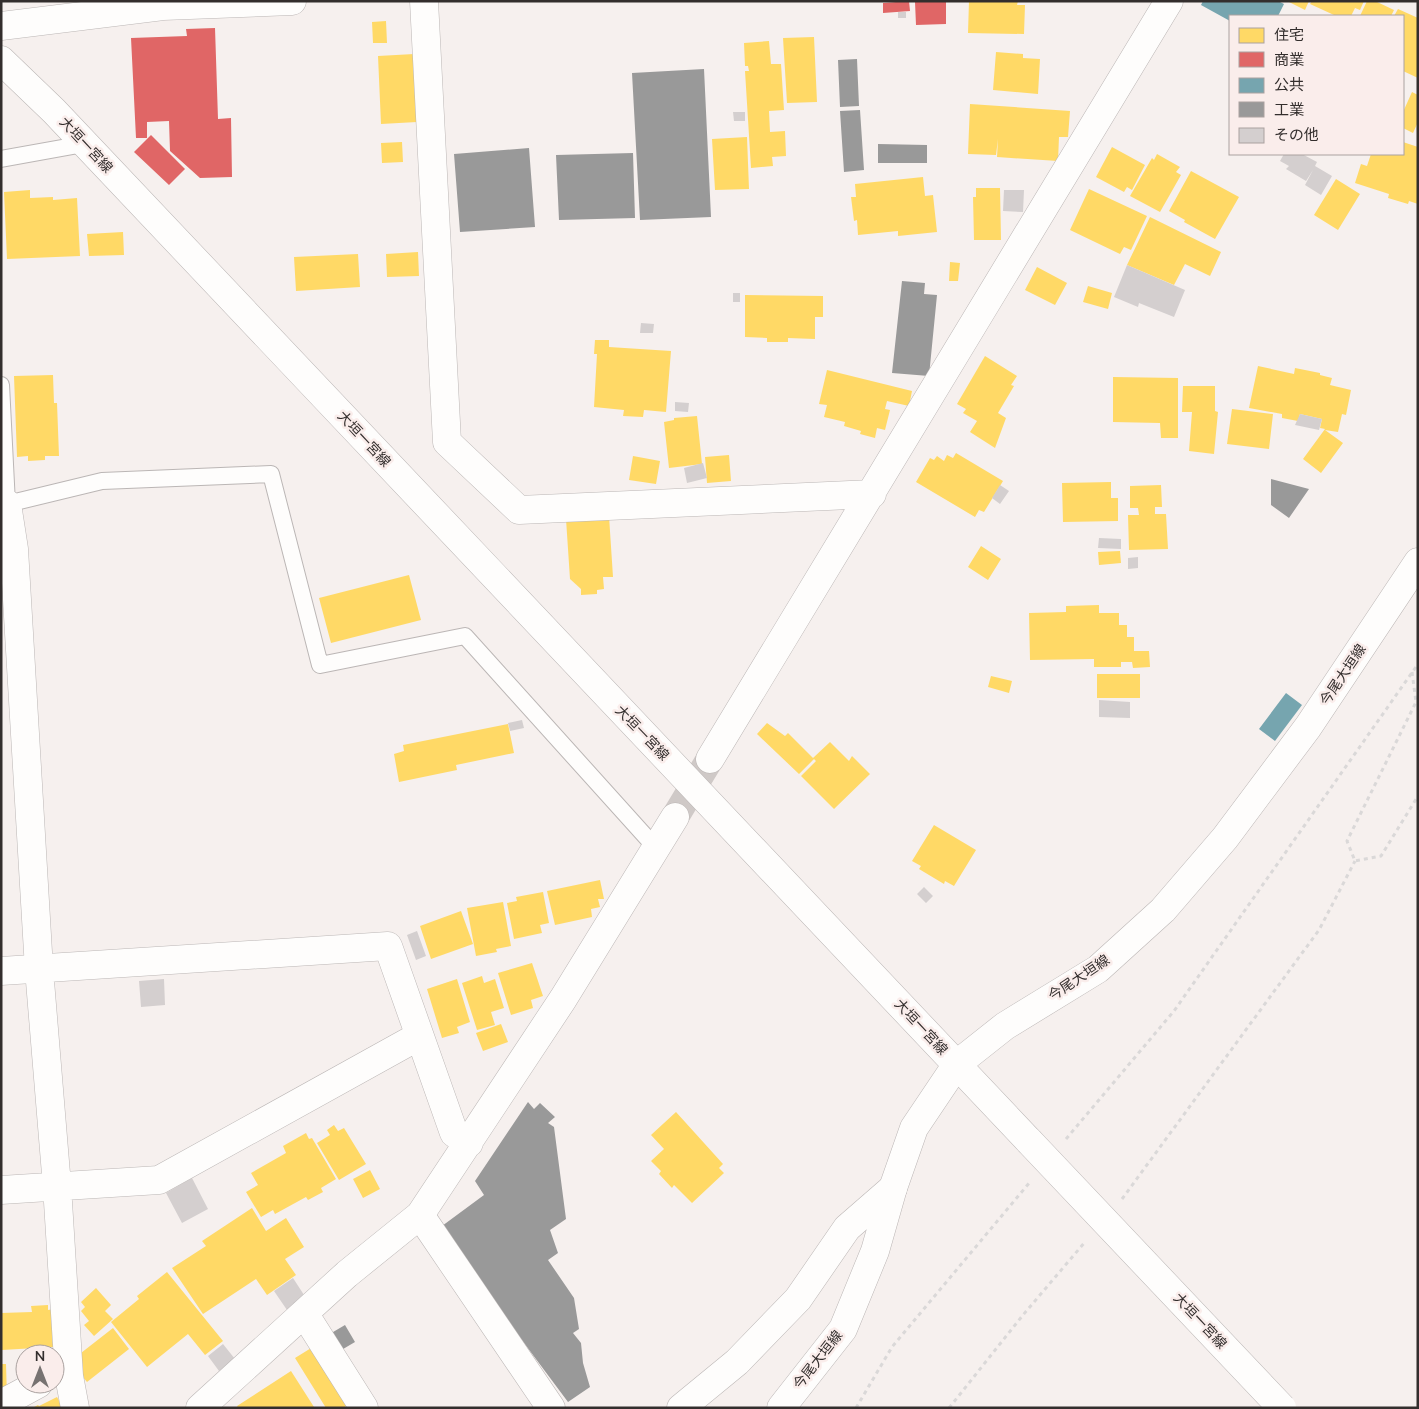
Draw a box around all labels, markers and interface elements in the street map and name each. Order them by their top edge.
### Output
legend [1229,15,1404,155]
text: 住宅 [1274,25,1304,45]
text: 商業 [1274,50,1304,70]
text: 公共 [1274,75,1304,95]
text: 工業 [1274,100,1304,120]
street label: 大垣一宮線 [55,113,117,177]
text: その他 [1274,125,1319,145]
street label: 大垣一宮線 [333,407,395,471]
street label: 今尾大垣線 [1316,641,1370,709]
street label: 大垣一宮線 [611,701,673,765]
street label: 今尾大垣線 [1045,951,1113,1005]
street label: 大垣一宮線 [890,995,952,1059]
street label: 大垣一宮線 [1169,1289,1231,1353]
street label: 今尾大垣線 [789,1327,847,1393]
north arrow [15,1344,65,1394]
text: N [35,1347,45,1366]

